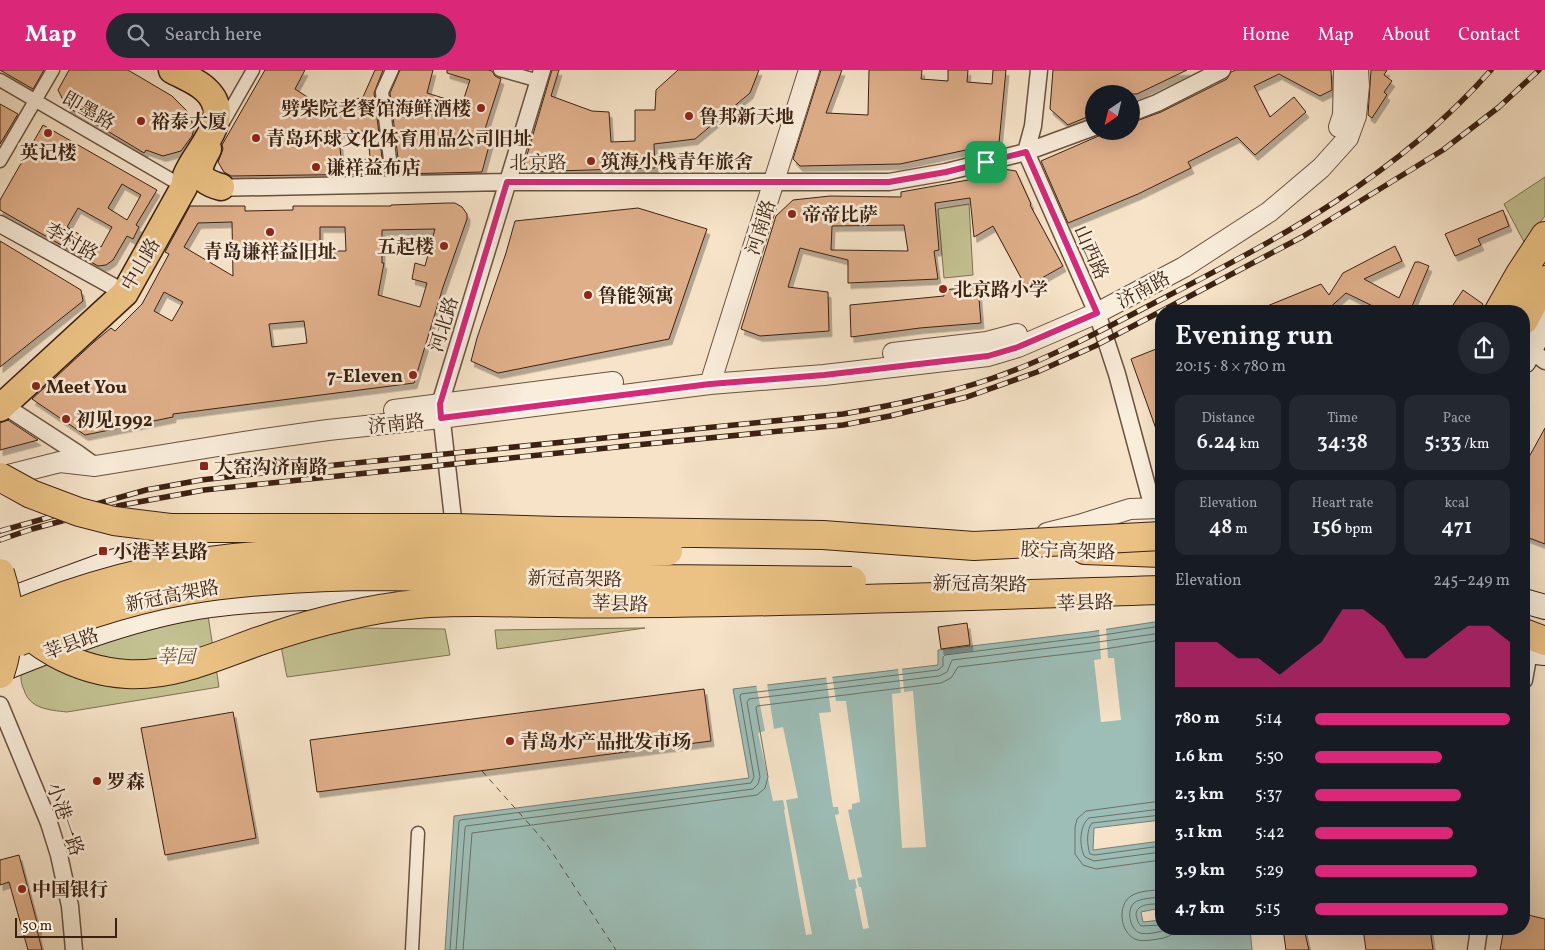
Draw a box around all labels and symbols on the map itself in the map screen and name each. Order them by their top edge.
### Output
north arrow [1085,85,1140,140]
street label: 即墨路 [57,86,119,137]
place label: 劈柴院老餐馆海鲜酒楼 [281,97,471,123]
marker: 劈柴院老餐馆海鲜酒楼 [475,102,487,114]
place label: 鲁邦新天地 [699,105,794,131]
place label: 裕泰大厦 [151,110,227,136]
marker: 鲁邦新天地 [683,110,695,122]
marker: 裕泰大厦 [135,115,147,127]
marker: 英记楼 [42,127,54,139]
place label: 青岛环球文化体育用品公司旧址 [266,127,532,153]
marker: 青岛环球文化体育用品公司旧址 [250,132,262,144]
place label: 英记楼 [19,141,77,167]
pin [965,141,1007,183]
place label: 筑海小栈青年旅舍 [601,150,753,176]
street label: 北京路 [509,151,567,177]
marker: 筑海小栈青年旅舍 [585,155,597,167]
place label: 谦祥益布店 [326,156,421,182]
marker: 谦祥益布店 [310,161,322,173]
street label: 河南路 [741,196,783,259]
place label: 帝帝比萨 [802,203,878,229]
marker: 帝帝比萨 [786,208,798,220]
street label: 李村路 [40,218,102,268]
street label: 山西路 [1067,221,1114,284]
marker: 青岛谦祥益旧址 [264,226,276,238]
street label: 中山路 [116,234,167,296]
place label: 五起楼 [377,235,434,261]
place label: 青岛谦祥益旧址 [203,240,337,266]
marker: 五起楼 [438,240,450,252]
street label: 济南路 [1113,266,1175,316]
place label: 北京路小学 [953,278,1048,304]
marker: 北京路小学 [937,283,949,295]
place label: 鲁能领寓 [598,284,674,310]
marker: 鲁能领寓 [582,289,594,301]
street label: 河北路 [424,294,466,356]
place label: 7-Eleven [327,364,403,390]
marker: 7-Eleven [407,369,419,381]
place label: Meet You [46,375,128,401]
marker: Meet You [30,380,42,392]
place label: 初见1992 [76,408,153,434]
street label: 济南路 [366,409,426,441]
marker: 初见1992 [60,413,72,425]
place label: 大窑沟济南路 [214,455,328,481]
marker: 大窑沟济南路 [198,460,210,472]
street label: 胶宁高架路 [1020,537,1116,567]
place label: 小港莘县路 [113,540,208,566]
marker: 小港莘县路 [97,545,109,557]
street label: 新冠高架路 [527,566,623,594]
street label: 新冠高架路 [932,571,1028,599]
street label: 新冠高架路 [123,575,221,619]
street label: 莘县路 [1056,590,1114,618]
street label: 莘县路 [591,591,649,619]
street label: 莘县路 [40,623,103,667]
park label: 莘园 [157,645,198,671]
place label: 青岛水产品批发市场 [520,730,691,756]
marker: 青岛水产品批发市场 [504,735,516,747]
place label: 罗森 [107,770,145,796]
marker: 罗森 [91,775,103,787]
street label: 小港一路 [39,779,89,860]
place label: 中国银行 [32,878,108,904]
marker: 中国银行 [16,883,28,895]
scale bar [15,915,118,938]

